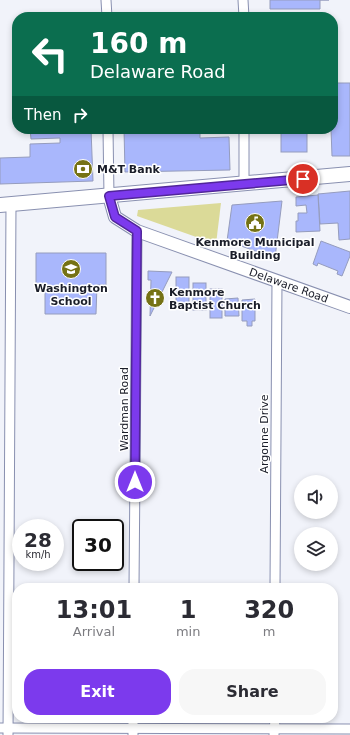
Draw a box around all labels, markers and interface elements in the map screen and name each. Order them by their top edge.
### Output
text: 160 m [90,27,187,60]
icon: left [24,28,76,80]
text: Delaware Road [90,61,226,82]
icon: right [69,104,91,126]
text: Then [24,106,61,124]
bank icon: M&T Bank [72,158,94,180]
pin [286,162,320,196]
place label: M&T Bank [97,163,161,176]
icon: arrive [292,168,314,190]
public building icon: Kenmore Municipal Building [244,212,266,234]
place label: Kenmore Municipal Building [195,236,315,262]
school or university icon: Washington School [60,258,82,280]
street label: Delaware Road [247,265,330,305]
place label: Washington School [34,282,108,308]
place label: Kenmore Baptist Church [169,286,261,312]
church icon: Kenmore Baptist Church [144,287,166,309]
street label: Wardman Road [118,367,131,451]
street label: Argonne Drive [258,394,271,474]
position arrow [114,461,156,503]
map controls [294,475,338,571]
button: sound [294,475,338,519]
speed limit sign: 30 [72,519,124,571]
button: layers [294,527,338,571]
text: 28 [24,528,52,552]
text: km/h [25,549,51,560]
text: 13:01 [56,596,132,624]
text: 1 [180,596,196,624]
text: 320 [244,596,294,624]
text: Arrival [73,624,115,639]
text: min [176,624,200,639]
text: m [263,624,276,639]
button: Exit [24,669,171,715]
button: Share [179,669,326,715]

